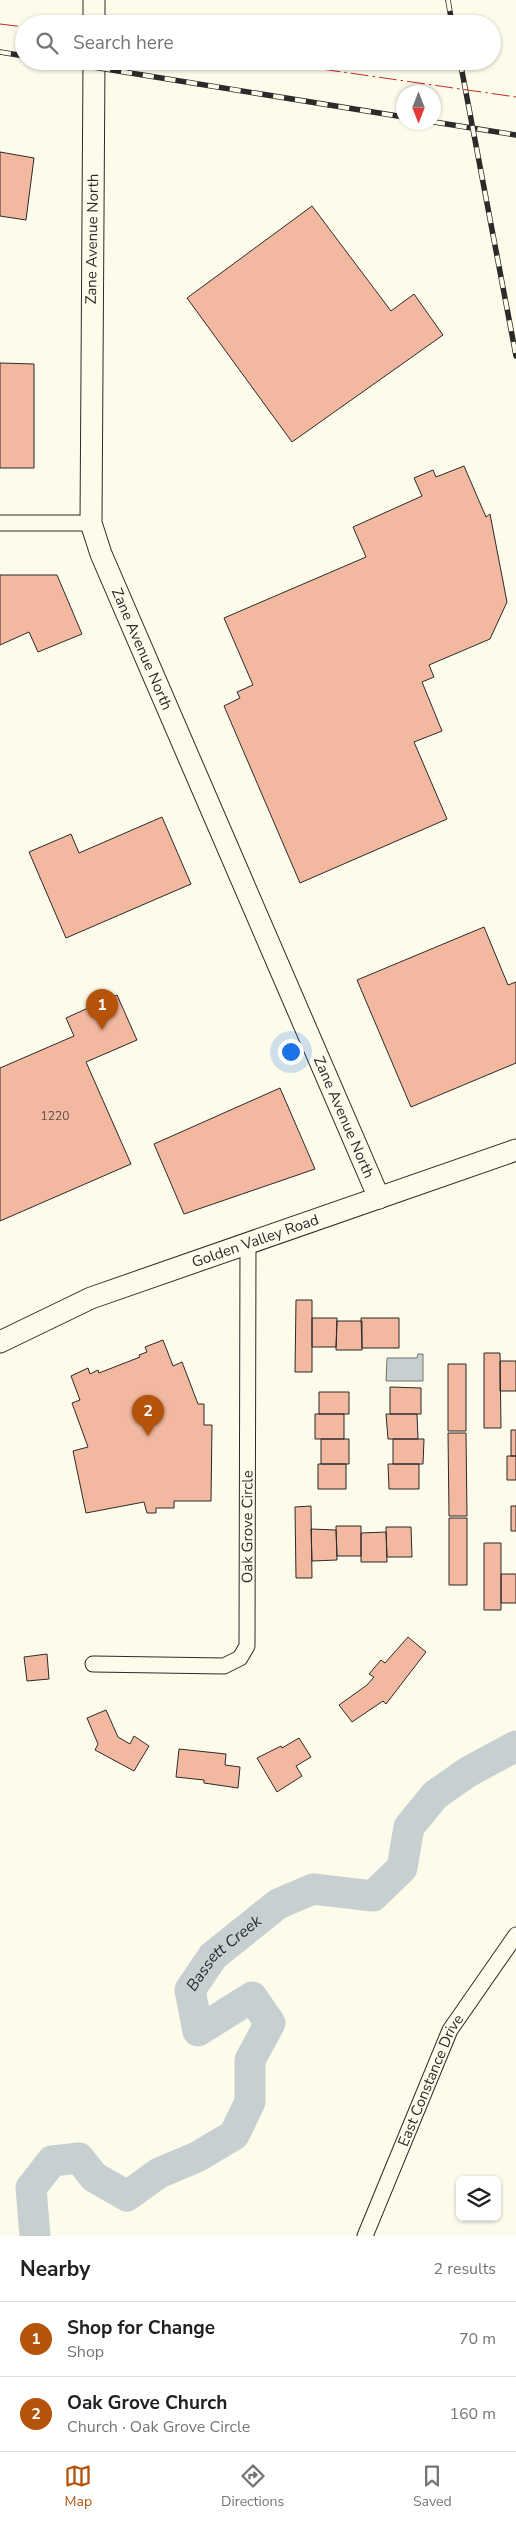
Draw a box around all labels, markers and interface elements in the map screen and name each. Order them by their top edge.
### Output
search box [15,15,501,70]
icon: search [33,29,61,57]
text: Search here [73,30,174,56]
north arrow [396,85,441,130]
street label: Zane Avenue North [81,173,103,305]
street label: Zane Avenue North [107,585,177,713]
pin: 1 [86,989,118,1030]
your location [278,1039,304,1065]
street label: Zane Avenue North [309,1053,379,1181]
house number: 1220 [41,1108,69,1124]
street label: Golden Valley Road [189,1209,322,1272]
pin: 2 [132,1395,164,1436]
street label: Oak Grove Circle [237,1470,257,1583]
water label: Bassett Creek [181,1910,267,1996]
street label: East Constance Drive [393,2010,468,2149]
map controls [456,2176,501,2221]
button: layers [456,2176,501,2221]
text: Nearby [20,2255,90,2283]
text: 2 results [434,2258,496,2280]
text: Shop for Change [67,2315,215,2341]
text: 1 [31,2328,41,2350]
text: 70 m [459,2328,496,2350]
text: Shop [67,2341,104,2363]
text: Oak Grove Church [67,2390,227,2416]
text: 2 [31,2403,41,2425]
text: 160 m [449,2403,496,2425]
text: Church · Oak Grove Circle [67,2416,250,2438]
tab: Map [64,2462,92,2511]
tab: Directions [221,2462,284,2511]
tab: Saved [413,2462,452,2511]

